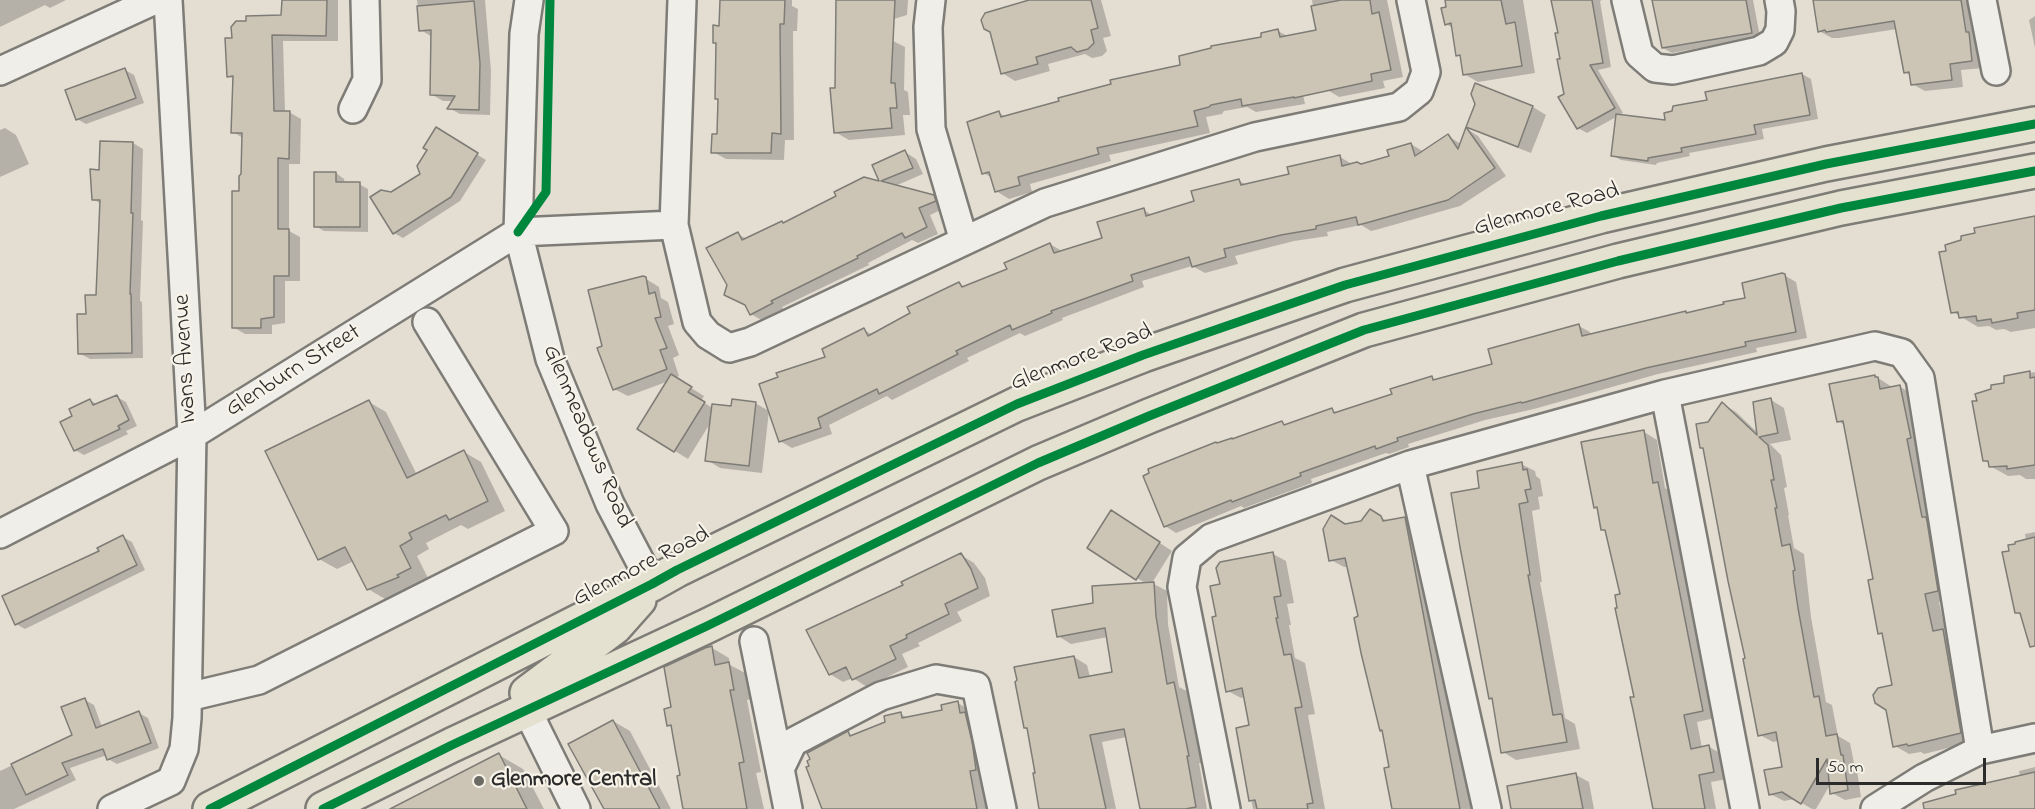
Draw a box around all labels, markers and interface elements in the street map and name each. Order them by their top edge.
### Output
street label: Glenmore Road [1471,178,1623,244]
street label: Ivans Avenue [169,293,205,425]
street label: Glenburn Street [221,319,367,425]
street label: Glenmore Road [1007,319,1157,399]
street label: Glenmeadows Road [534,341,638,533]
street label: Glenmore Road [569,521,715,615]
scale bar [1819,746,1988,784]
text: 50 m [1827,755,1864,781]
place label: Glenmore Central [491,767,656,795]
marker: Glenmore Central [472,774,486,788]

